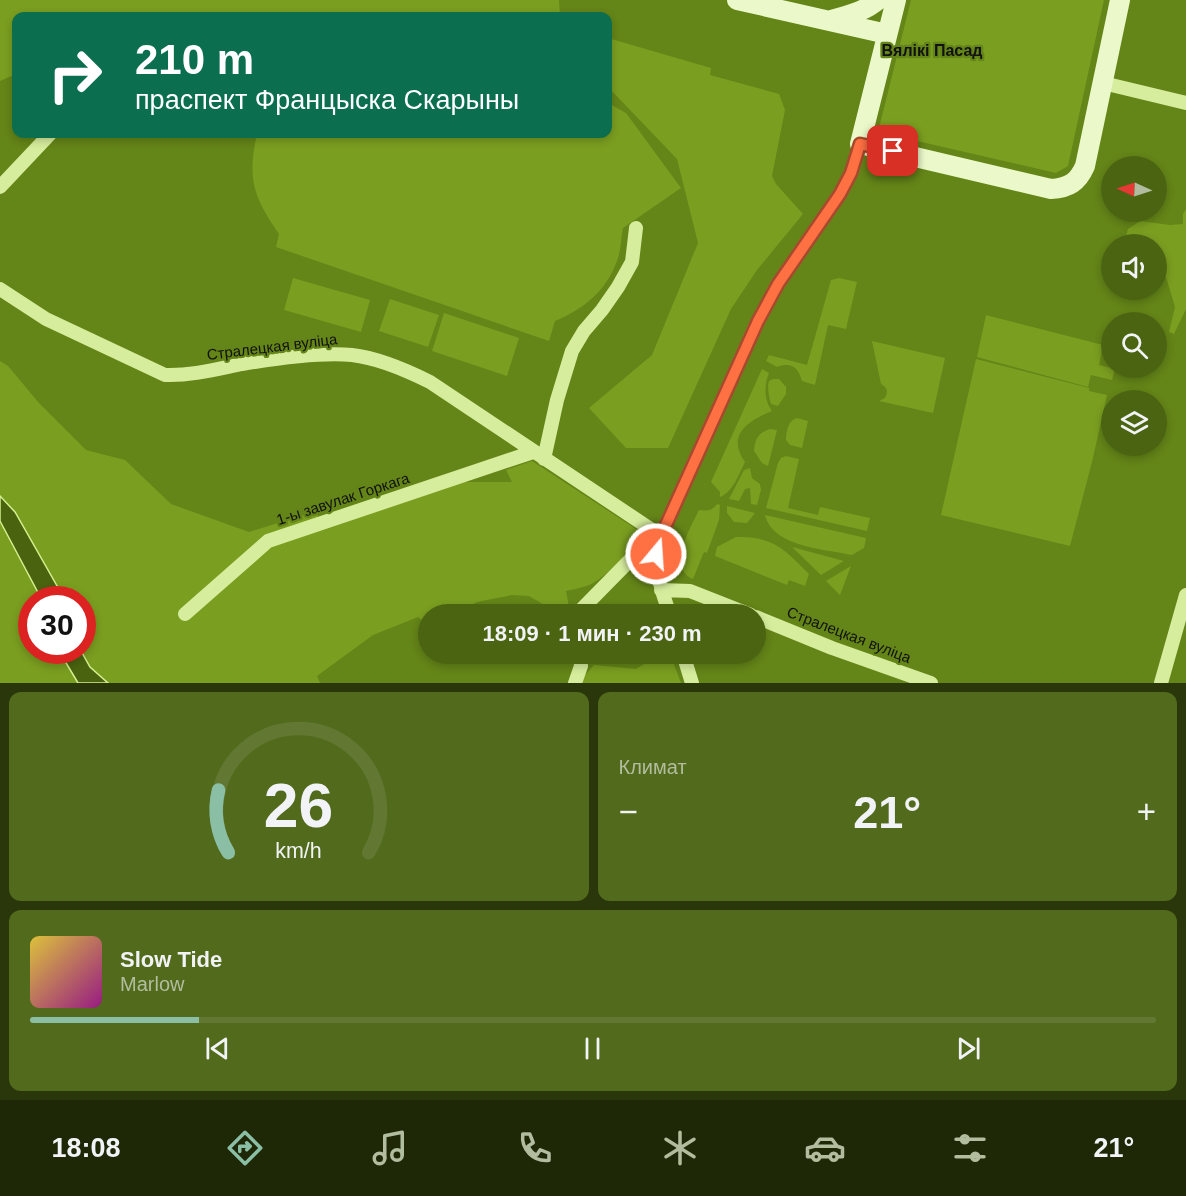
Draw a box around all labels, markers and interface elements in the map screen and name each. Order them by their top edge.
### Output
icon: right [36,36,114,114]
text: 210 m [135,36,254,83]
district label: Вялікі Пасад [882,42,982,59]
text: праспект Францыска Скарыны [135,85,519,115]
pin [867,125,918,176]
icon: arrive [876,134,909,167]
north arrow [1101,156,1167,222]
map controls [1101,156,1167,456]
button: sound [1101,234,1167,300]
button: search [1101,312,1167,378]
street label: Стралецкая вуліца [206,330,339,363]
button: layers [1101,390,1167,456]
street label: 1-ы завулак Горкага [274,469,412,528]
position arrow [624,522,688,586]
speed limit sign: 30 [18,586,96,664]
street label: Стралецкая вуліца [785,603,914,666]
text: 18:09 · 1 мин · 230 m [482,621,702,646]
text: Климат [619,756,687,778]
text: 26 [264,771,333,840]
text: 21° [853,787,921,838]
text: − [619,793,638,830]
text: + [1137,793,1156,830]
text: km/h [276,840,322,864]
text: Slow Tide [120,947,222,972]
text: Marlow [120,973,184,995]
icon: previous [201,1032,234,1065]
icon: pause [576,1032,609,1065]
icon: next [952,1032,985,1065]
icon: directions [224,1127,266,1169]
icon: music [369,1127,411,1169]
icon: phone [514,1127,556,1169]
icon: climate [659,1127,701,1169]
icon: car [804,1127,846,1169]
icon: filters [949,1127,991,1169]
text: 18:08 [52,1133,121,1163]
text: 21° [1094,1133,1134,1163]

